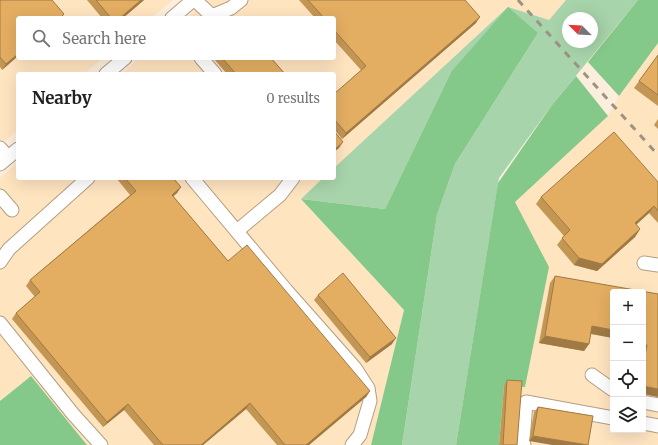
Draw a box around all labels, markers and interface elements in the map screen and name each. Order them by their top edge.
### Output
north arrow [562,12,598,48]
search box [16,16,336,60]
icon: search [30,27,52,49]
text: Search here [62,29,146,48]
text: Nearby [32,87,92,109]
text: 0 results [266,90,320,107]
map controls [610,289,646,433]
button: + [610,289,646,325]
button: − [610,325,646,361]
button: locate [610,361,646,397]
button: layers [610,397,646,433]

